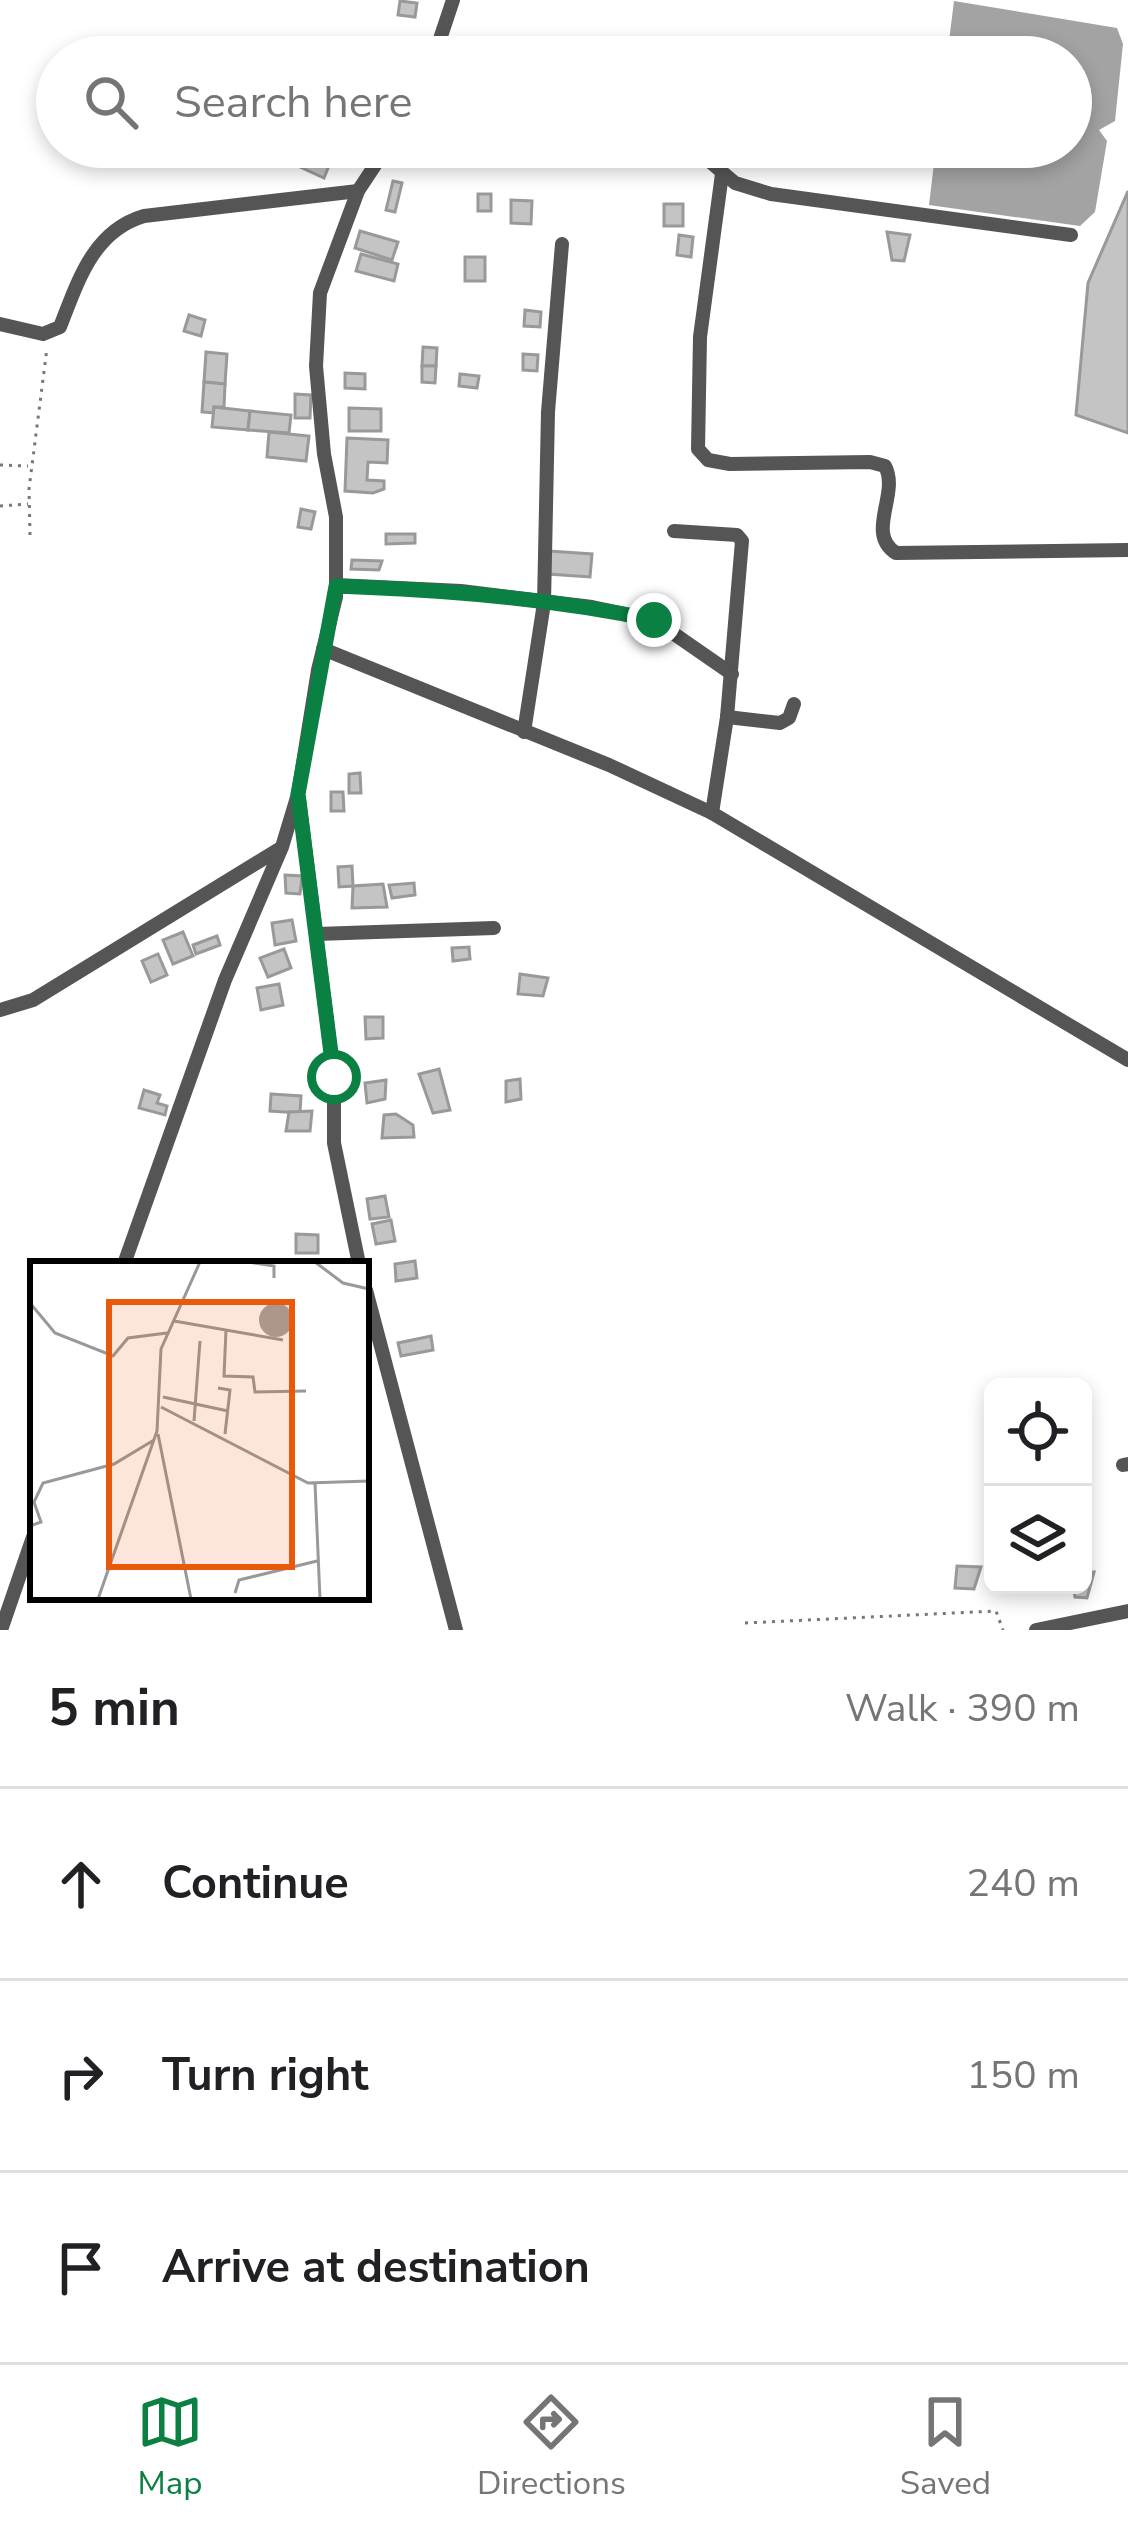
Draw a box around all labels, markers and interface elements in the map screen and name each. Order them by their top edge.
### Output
search box [36,36,1092,168]
icon: search [78,69,144,135]
text: Search here [174,72,413,133]
route end [627,593,681,647]
route start [307,1050,361,1104]
inset map [30,1261,369,1600]
map controls [984,1378,1092,1594]
button: locate [984,1378,1092,1486]
button: layers [984,1486,1092,1594]
text: 5 min [48,1673,180,1743]
text: Walk · 390 m [845,1682,1080,1735]
icon: ahead [48,1851,114,1917]
text: Continue [162,1853,349,1914]
text: 240 m [966,1857,1080,1910]
icon: right [48,2043,114,2109]
text: Turn right [162,2045,369,2106]
text: 150 m [966,2049,1080,2102]
icon: arrive [48,2235,114,2301]
text: Arrive at destination [162,2237,590,2298]
tab: Map [137,2389,203,2506]
tab: Directions [477,2389,626,2506]
tab: Saved [900,2389,991,2506]

